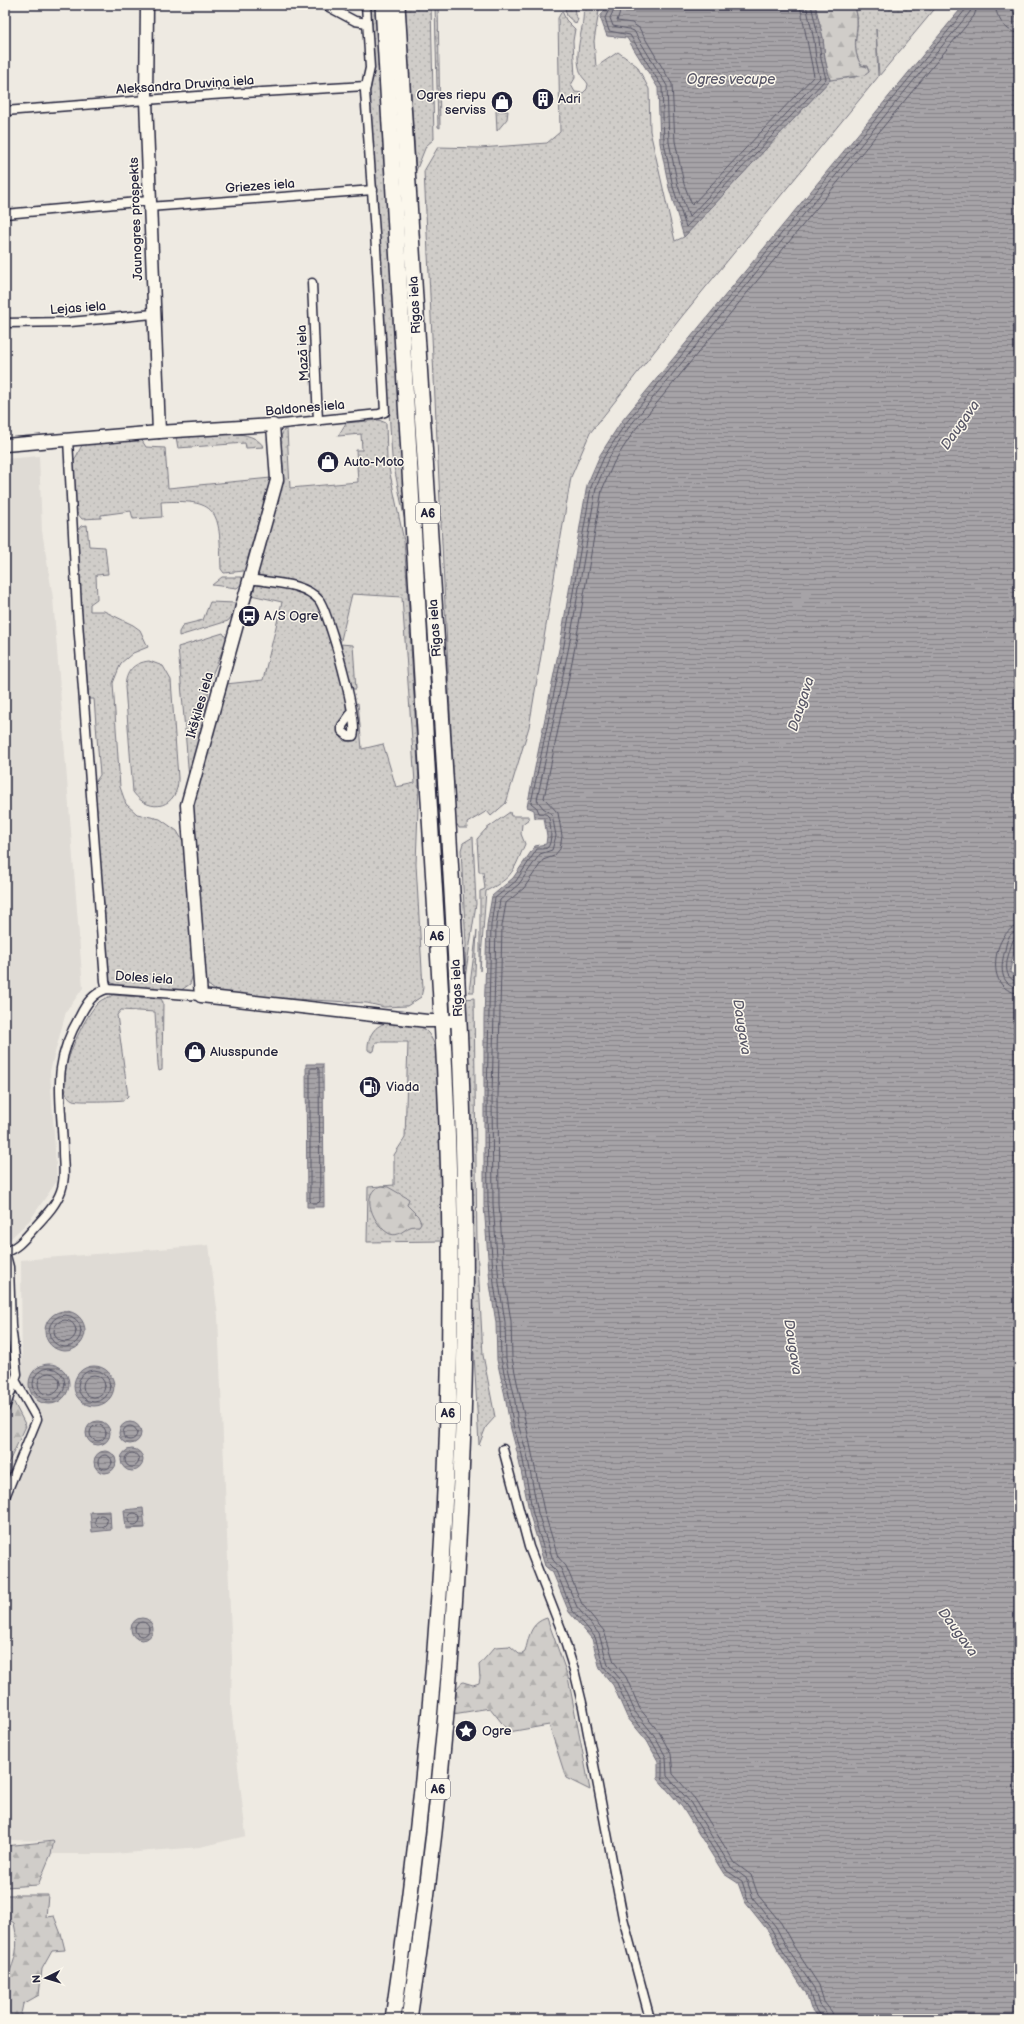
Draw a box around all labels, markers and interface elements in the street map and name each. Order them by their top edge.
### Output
water label: Ogres vecupe [687,71,775,88]
street label: Aleksandra Druviņa iela [115,72,255,98]
building icon: Adri [530,86,556,112]
place label: Ogres riepu serviss [417,87,487,118]
shop icon: Ogres riepu serviss [489,89,515,115]
place label: Adri [558,91,581,107]
street label: Jaunogres prospekts [126,156,146,281]
street label: Griezes iela [225,176,295,196]
street label: Rīgas iela [405,276,425,334]
street label: Lejas iela [49,298,107,318]
street label: Mazā iela [294,324,312,382]
street label: Baldones iela [265,397,345,419]
water label: Daugava [937,397,983,453]
shop icon: Auto-Moto [315,449,341,475]
place label: Auto-Moto [344,454,404,470]
road number: A6 [416,503,440,523]
street label: Rīgas iela [425,599,445,657]
bus stop icon: A/S Ogre [236,603,262,629]
place label: A/S Ogre [264,608,319,624]
street label: Ikšķiles iela [183,670,217,740]
water label: Daugava [784,675,818,733]
road number: A6 [425,926,449,946]
street label: Rīgas iela [447,959,467,1017]
street label: Doles iela [114,968,174,988]
water label: Daugava [729,998,755,1056]
shop icon: Alusspunde [182,1039,208,1065]
place label: Alusspunde [210,1044,278,1060]
fuel station icon: Viada [357,1074,383,1100]
place label: Viada [386,1079,419,1095]
water label: Daugava [780,1318,806,1376]
road number: A6 [436,1403,460,1423]
water label: Daugava [935,1604,981,1660]
place icon: Ogre [453,1718,479,1744]
place label: Ogre [482,1723,512,1739]
road number: A6 [426,1779,450,1799]
north arrow [26,1958,66,1998]
text: N [30,1974,43,1984]

